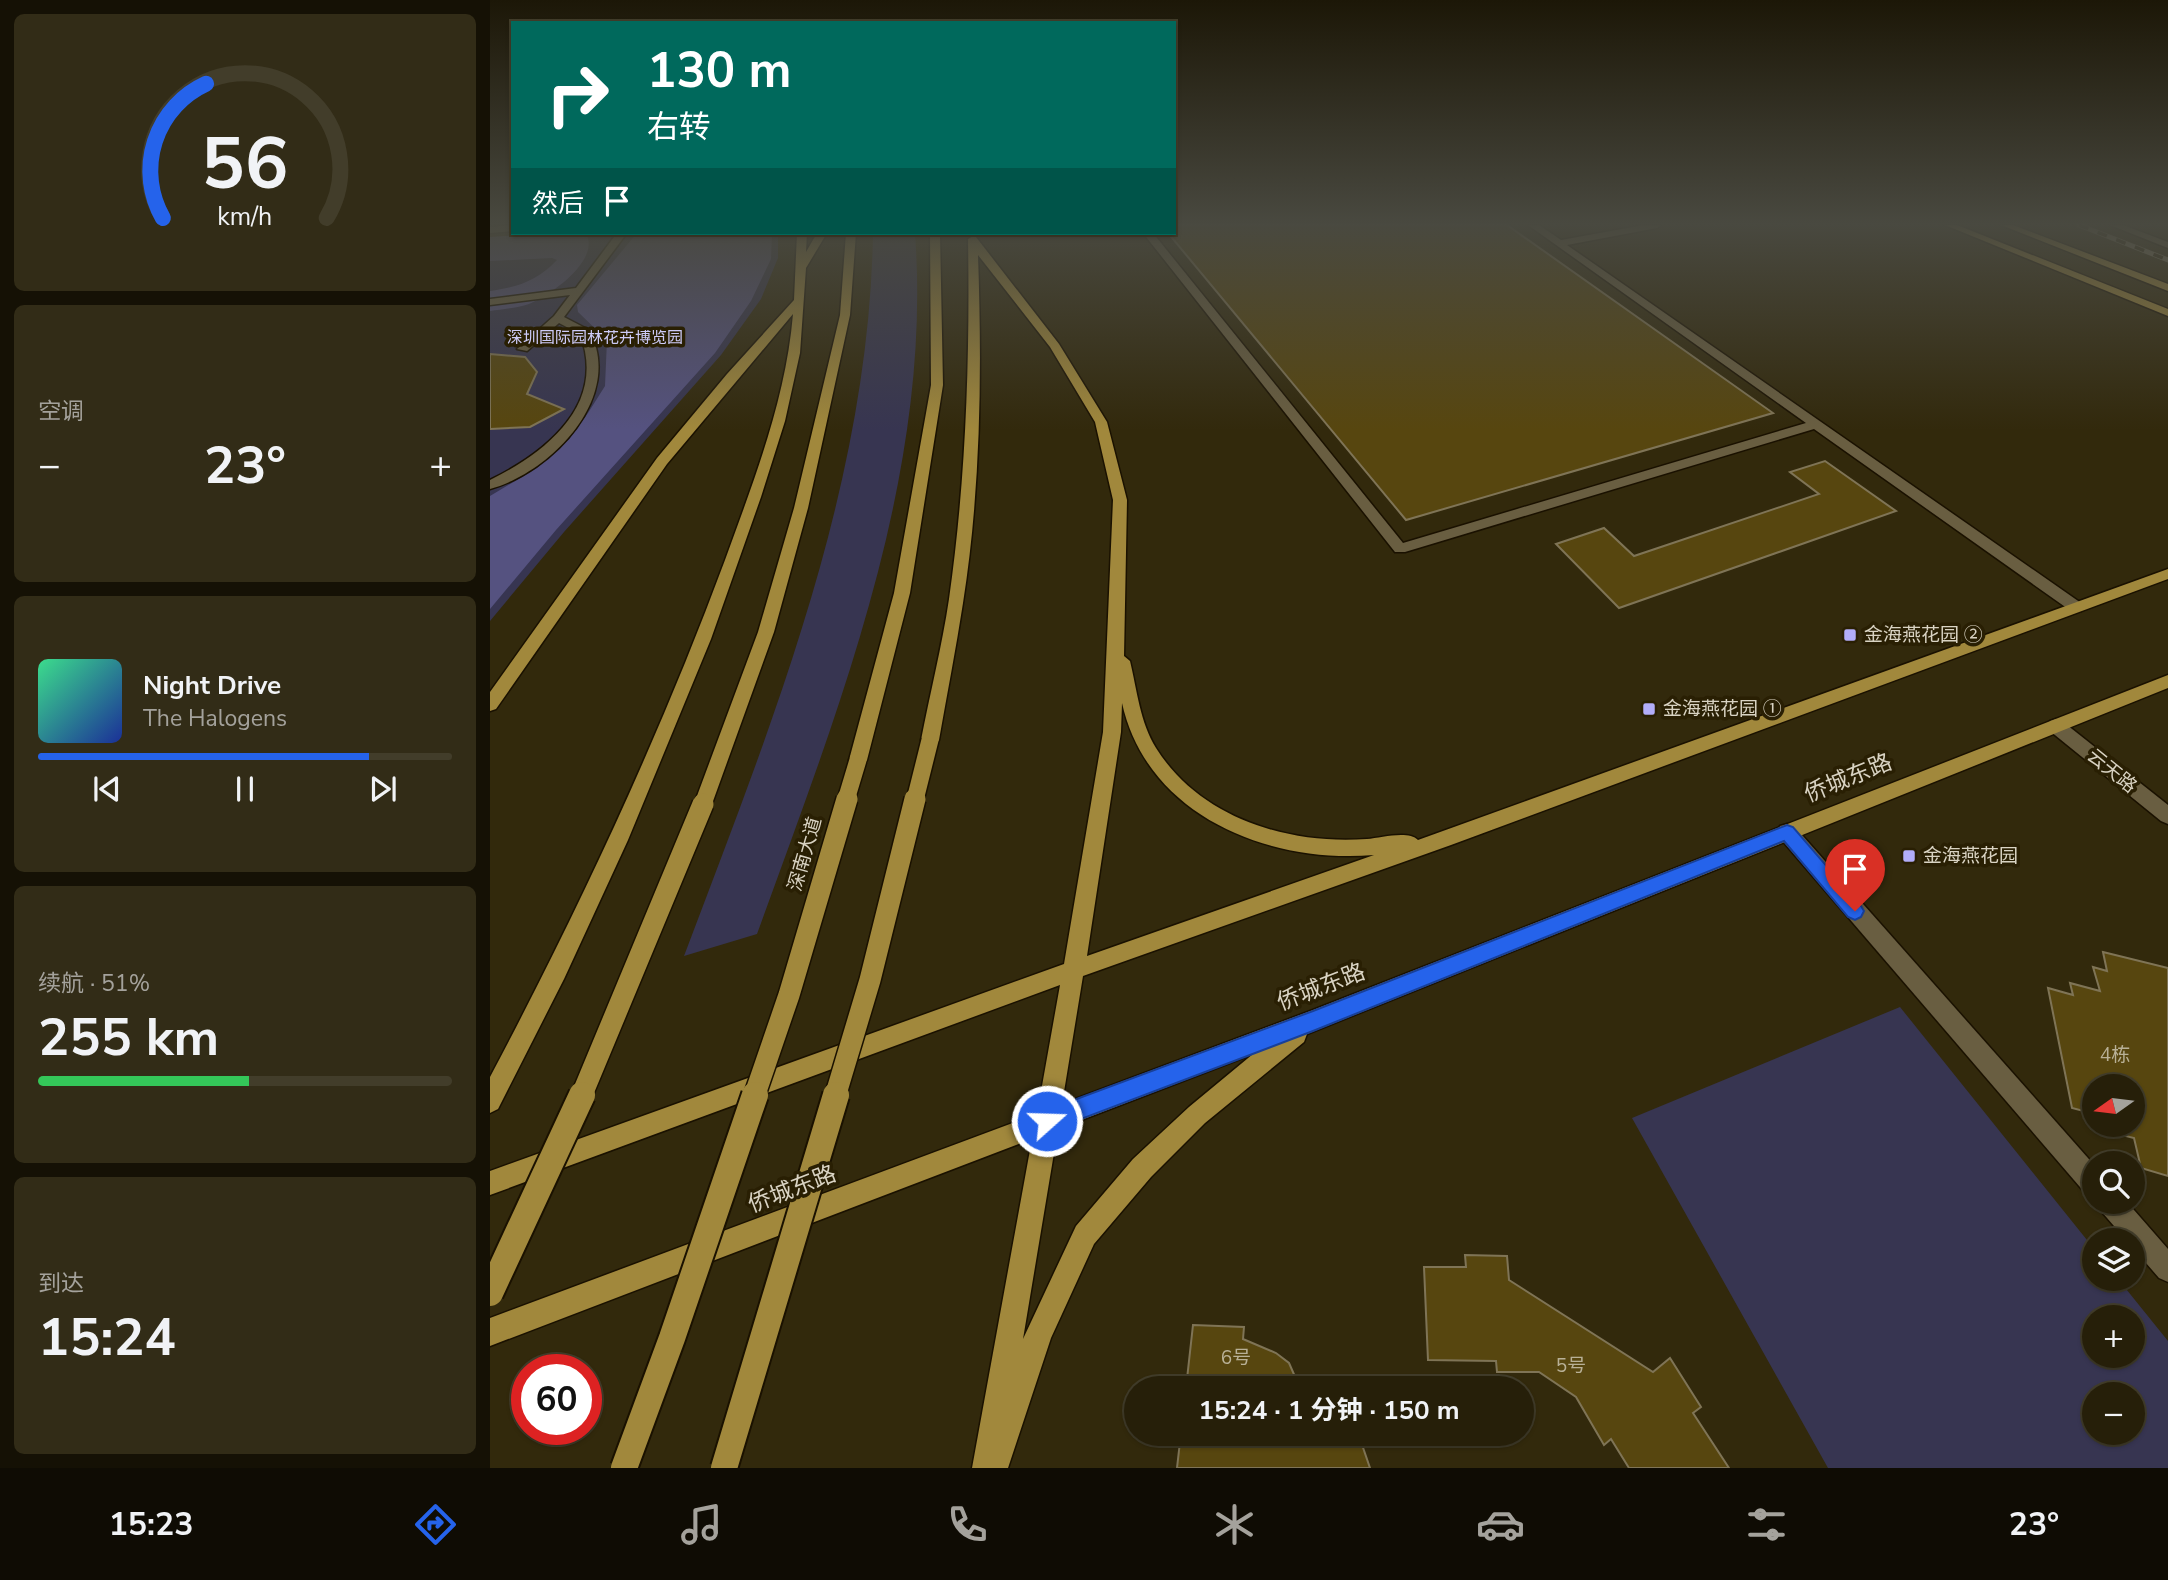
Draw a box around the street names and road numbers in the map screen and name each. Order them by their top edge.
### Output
street label: 云天路 [2082,743,2142,799]
street label: 侨城东路 [1800,746,1896,810]
street label: 深南大道 [782,814,828,894]
street label: 侨城东路 [1273,956,1369,1018]
street label: 侨城东路 [744,1158,840,1220]

